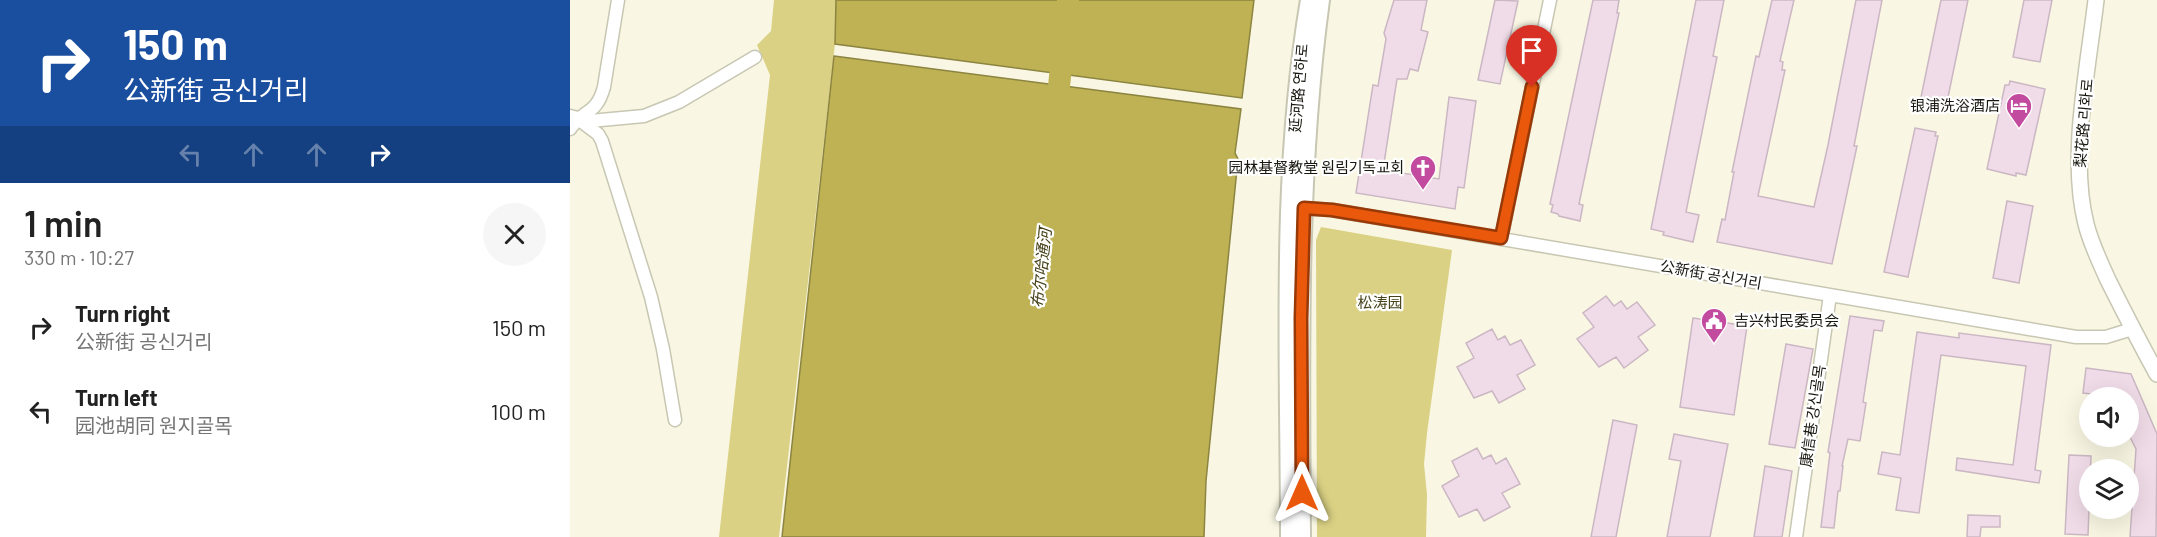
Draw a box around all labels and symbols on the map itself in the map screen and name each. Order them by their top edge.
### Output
pin [1506,25,1557,87]
street label: 延河路 연하로 [1285,43,1311,133]
street label: 梨花路 리화로 [2070,78,2096,168]
hotel icon: 银浦洗浴酒店 [2004,91,2034,129]
place label: 银浦洗浴酒店 [1910,96,2000,114]
church icon: 园林基督教堂 원림기독교회 [1408,153,1438,191]
place label: 园林基督教堂 원림기독교회 [1228,158,1404,176]
water label: 布尔哈通河 [1027,224,1054,309]
street label: 公新街 공신거리 [1659,256,1764,292]
park label: 松涛园 [1357,293,1403,311]
public building icon: 吉兴村民委员会 [1699,306,1729,344]
place label: 吉兴村民委员会 [1734,311,1839,329]
street label: 康信巷 강신골목 [1796,364,1828,468]
position arrow [1270,461,1334,525]

